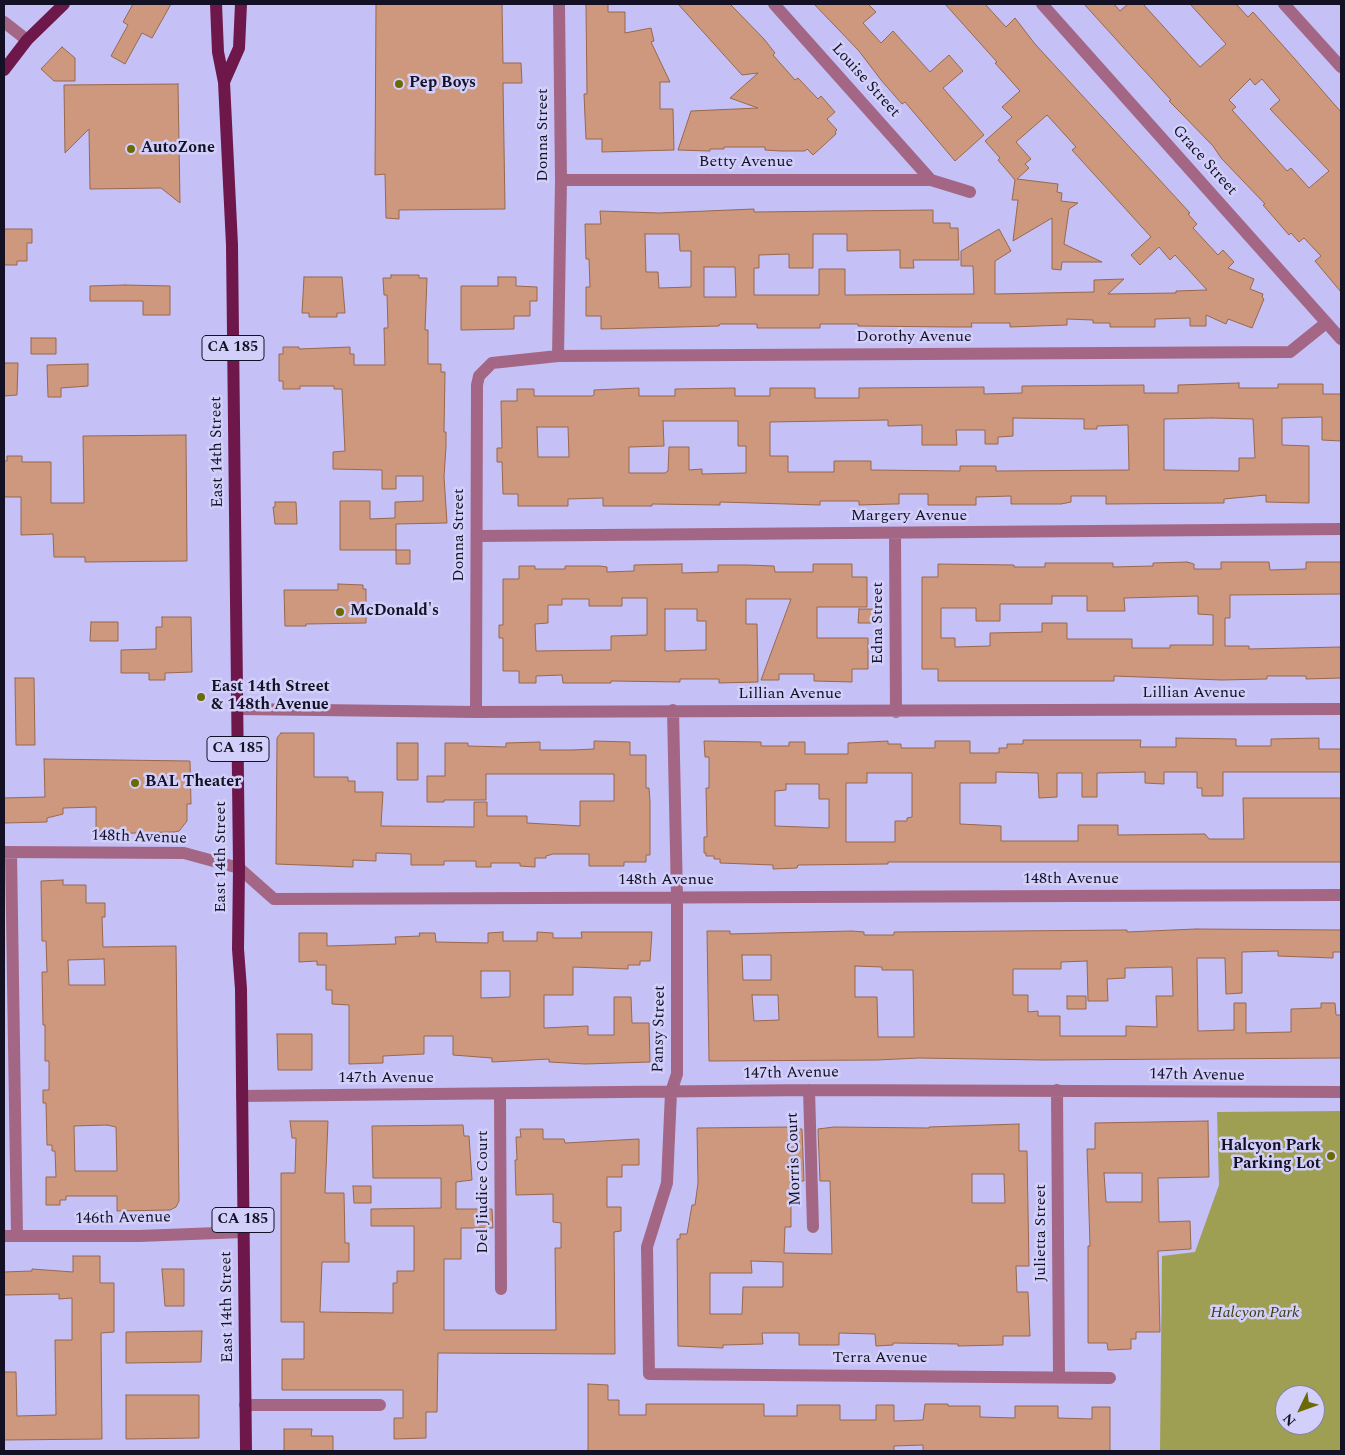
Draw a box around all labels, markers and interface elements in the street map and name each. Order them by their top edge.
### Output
street label: Louise Street [827,40,903,122]
place label: Pep Boys [409,74,476,94]
marker: Pep Boys [393,78,405,90]
street label: Donna Street [534,88,554,182]
street label: Grace Street [1167,122,1241,200]
place label: AutoZone [141,139,215,159]
marker: AutoZone [125,143,137,155]
street label: Betty Avenue [699,153,793,173]
street label: Dorothy Avenue [856,328,972,348]
road number: CA 185 [202,336,264,360]
street label: East 14th Street [207,396,229,508]
street label: Donna Street [450,488,470,582]
street label: Margery Avenue [851,507,967,527]
street label: Edna Street [869,582,889,664]
place label: McDonald's [350,602,439,622]
marker: McDonald's [334,606,346,618]
place label: East 14th Street & 148th Avenue [211,678,330,716]
street label: Lillian Avenue [1142,684,1246,704]
street label: Lillian Avenue [738,685,842,705]
marker: East 14th Street & 148th Avenue [195,691,207,703]
road number: CA 185 [207,736,269,762]
place label: BAL Theater [145,773,241,793]
marker: BAL Theater [129,777,141,789]
street label: East 14th Street [212,801,232,913]
street label: 148th Avenue [91,827,187,849]
street label: 148th Avenue [1023,870,1119,890]
street label: 148th Avenue [618,871,714,891]
street label: Pansy Street [650,985,670,1073]
street label: 147th Avenue [743,1064,839,1084]
street label: 147th Avenue [1149,1066,1245,1086]
street label: 147th Avenue [338,1069,434,1089]
street label: Morris Court [784,1112,806,1206]
street label: Del Jiudice Court [474,1130,494,1254]
place label: Halcyon Park Parking Lot [1221,1137,1321,1175]
marker: Halcyon Park Parking Lot [1325,1150,1337,1162]
street label: Julietta Street [1032,1184,1052,1282]
road number: CA 185 [212,1208,274,1232]
street label: 146th Avenue [75,1209,171,1229]
street label: East 14th Street [217,1251,239,1363]
park label: Halcyon Park [1210,1304,1300,1324]
street label: Terra Avenue [832,1349,928,1369]
north arrow [1275,1385,1325,1435]
text: N [1278,1408,1301,1431]

